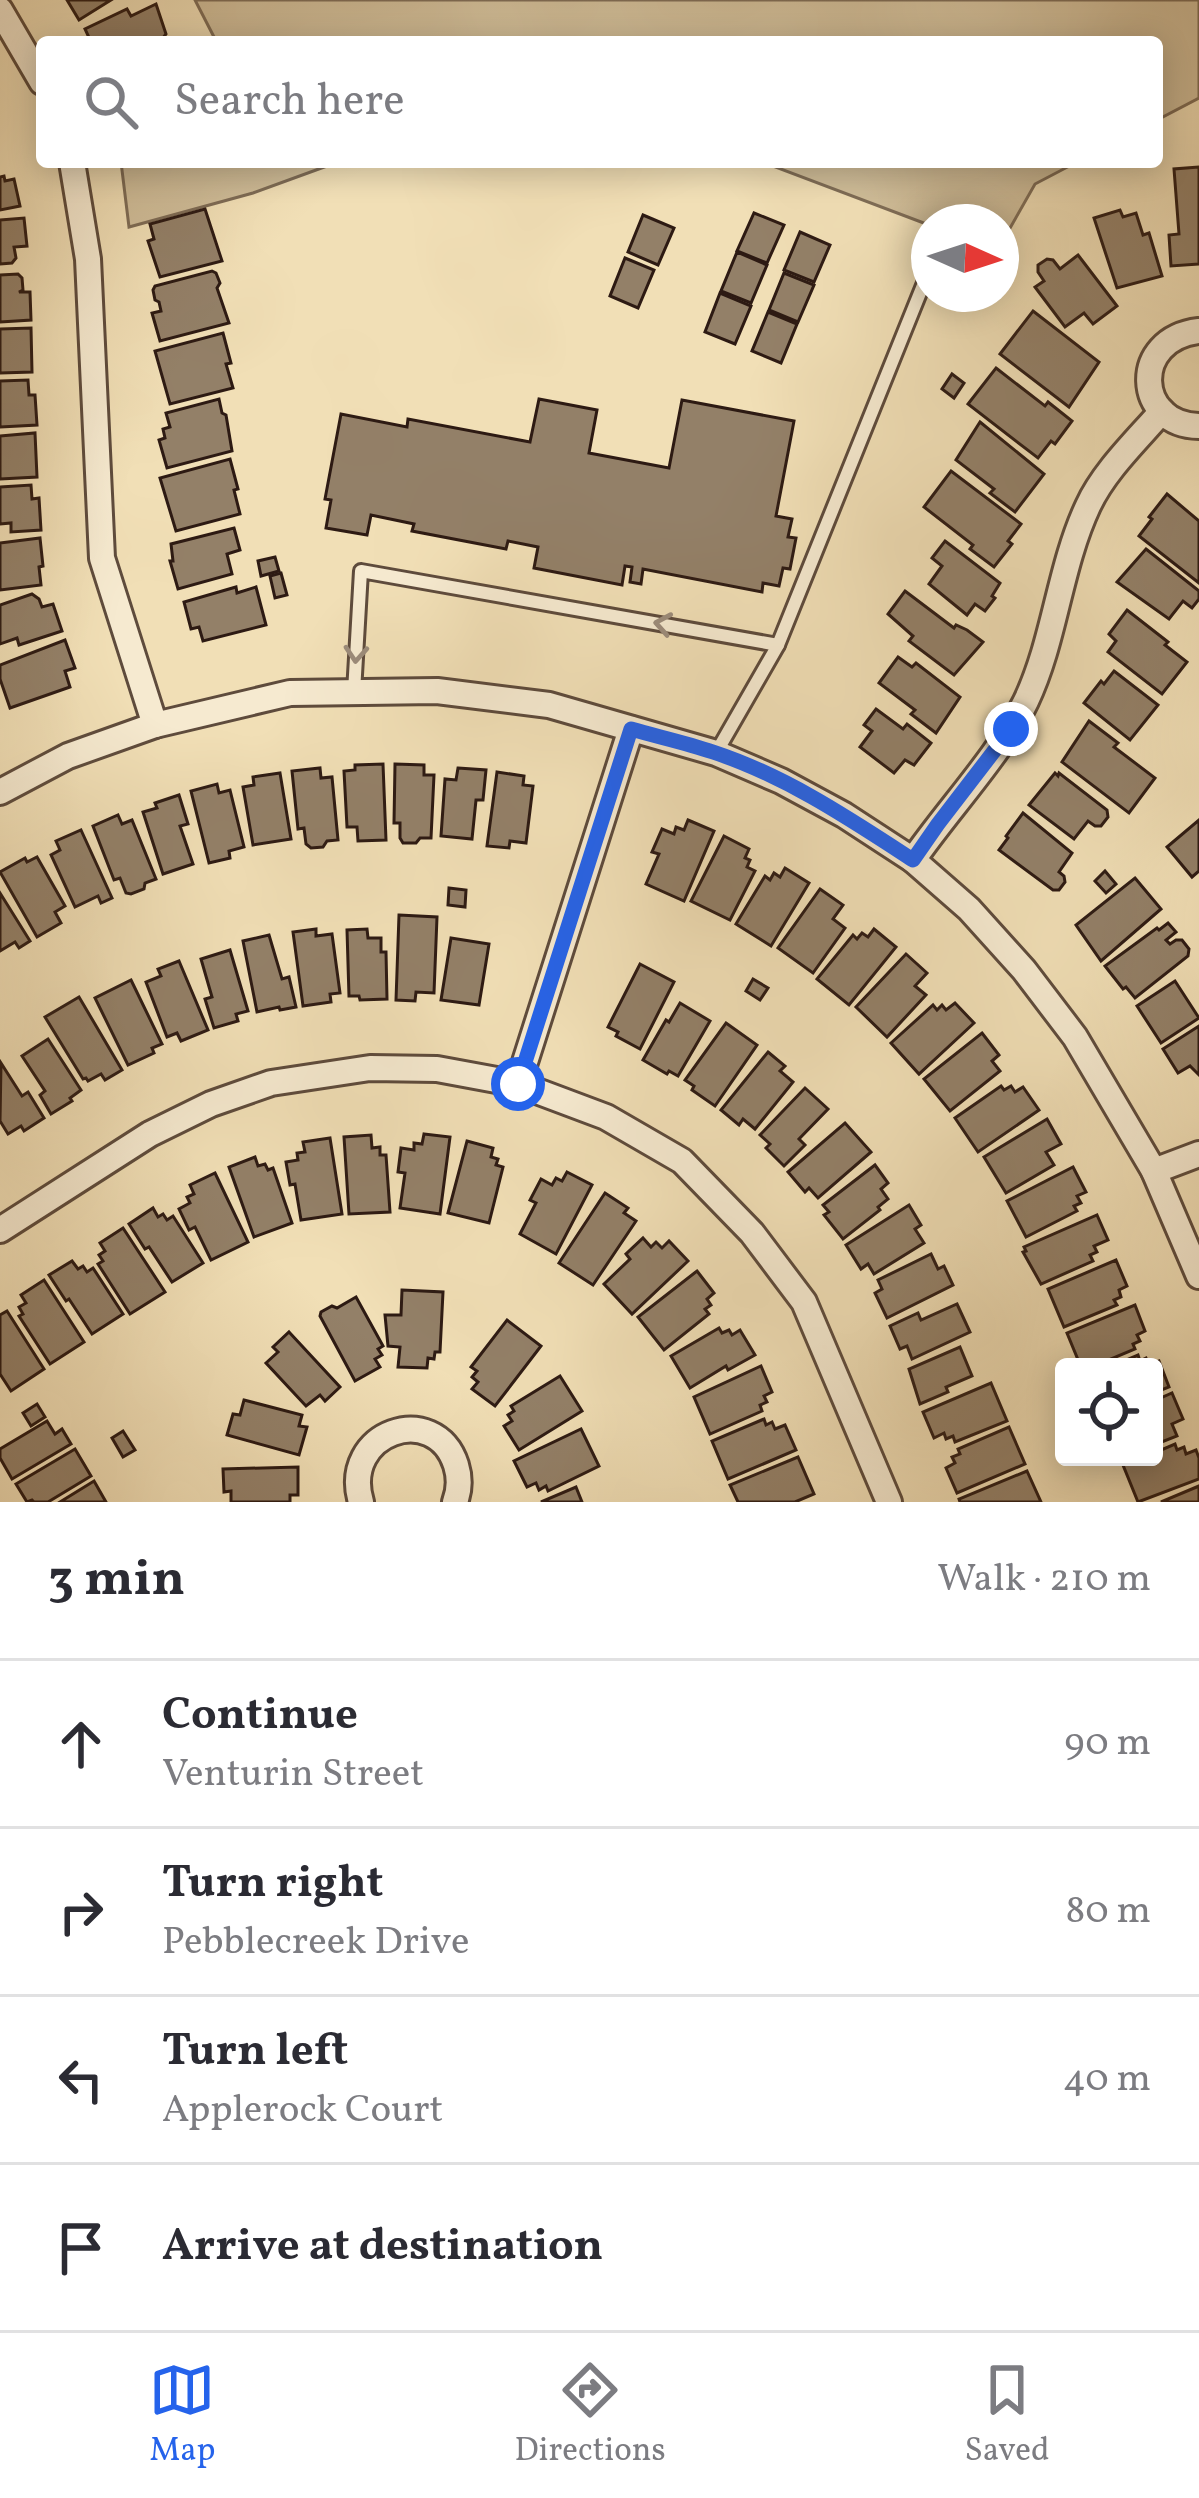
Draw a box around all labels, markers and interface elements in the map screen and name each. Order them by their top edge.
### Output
search box [36,36,1163,168]
icon: search [78,69,144,135]
text: Search here [174,71,405,134]
north arrow [911,204,1019,312]
one-way arrow [653,613,673,638]
one-way arrow [343,645,369,664]
route end [984,702,1038,756]
route start [491,1057,545,1111]
map controls [1055,1358,1163,1466]
button: locate [1055,1358,1163,1466]
text: 3 min [48,1545,185,1616]
text: Walk · 210 m [937,1553,1151,1607]
text: Continue [162,1685,358,1748]
icon: ahead [48,1711,114,1777]
text: 90 m [1064,1717,1151,1771]
text: Venturin Street [162,1748,424,1802]
text: Turn right [162,1853,383,1916]
icon: right [48,1879,114,1945]
text: 80 m [1065,1885,1151,1939]
text: Pebblecreek Drive [162,1916,469,1970]
text: Turn left [162,2021,348,2084]
icon: left [48,2047,114,2113]
text: 40 m [1063,2053,1151,2107]
text: Applerock Court [162,2084,443,2138]
icon: arrive [48,2215,114,2281]
text: Arrive at destination [162,2216,603,2279]
tab: Map [149,2357,216,2475]
tab: Directions [514,2357,666,2475]
tab: Saved [965,2357,1050,2475]

